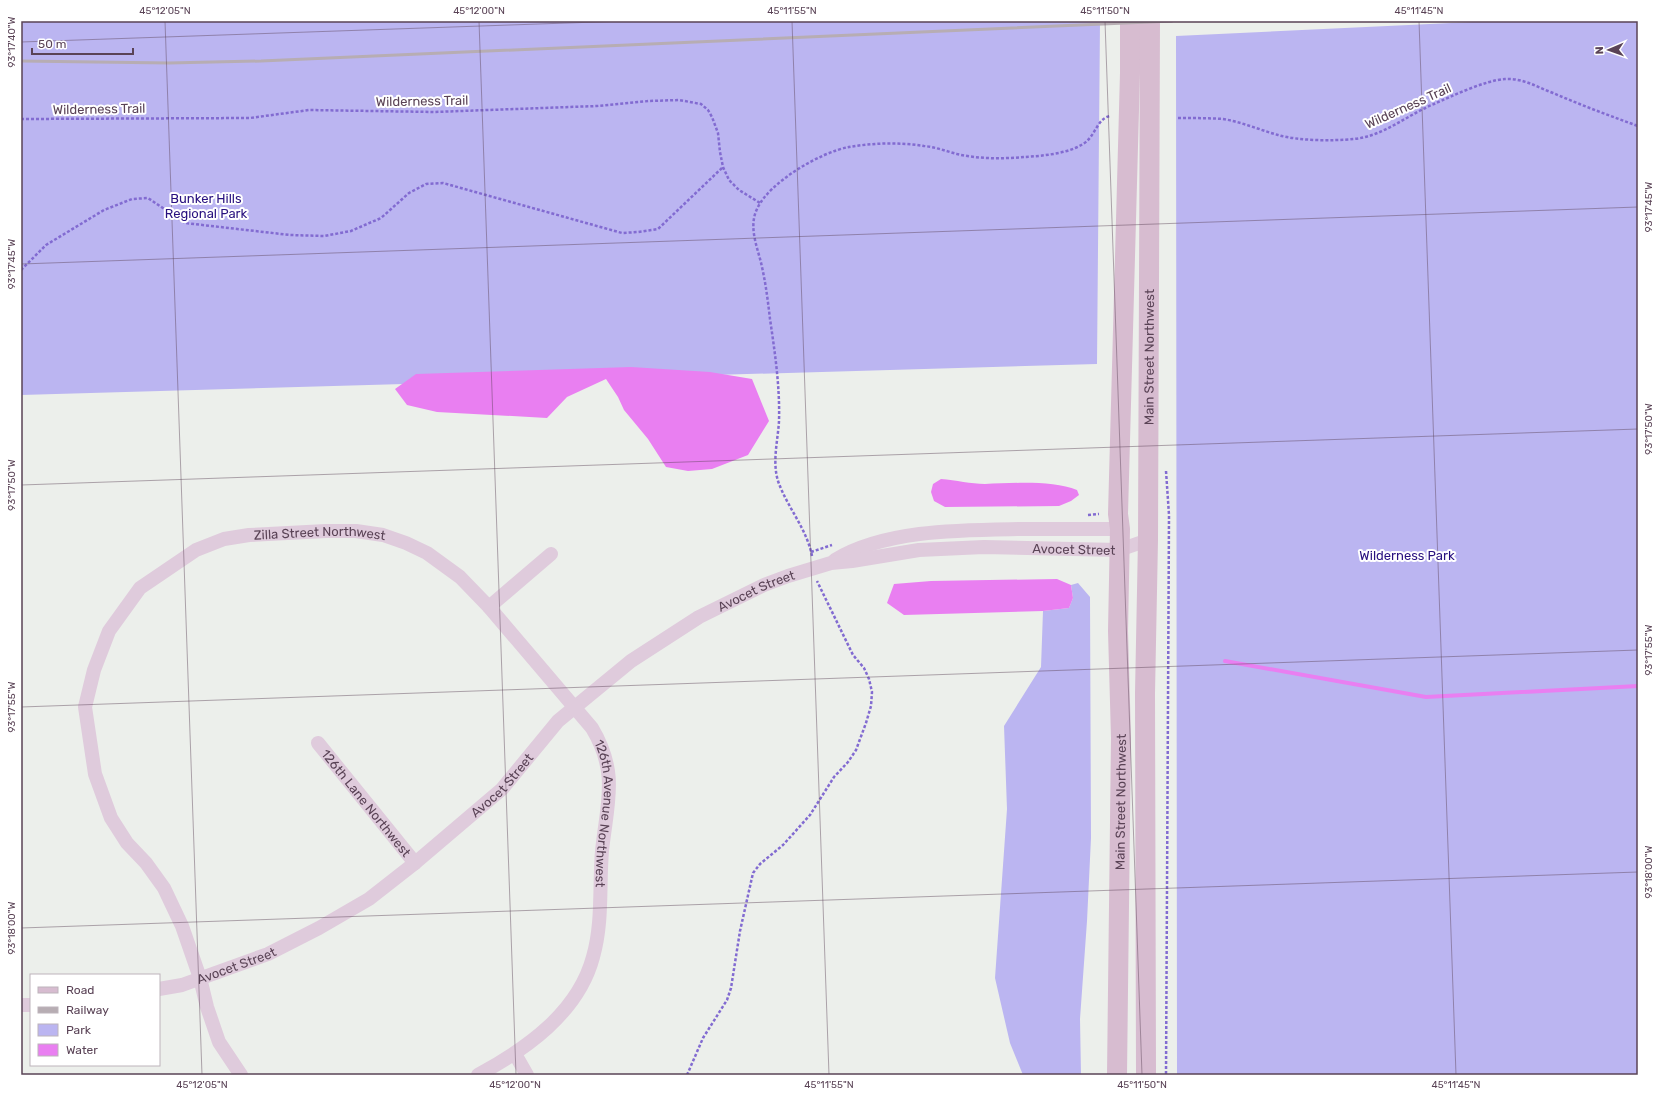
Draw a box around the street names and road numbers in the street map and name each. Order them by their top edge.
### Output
street label: Wilderness Trail [1363,80,1453,132]
street label: Wilderness Trail [376,93,468,109]
street label: Wilderness Trail [53,101,145,117]
street label: Main Street Northwest [1141,289,1156,425]
street label: Zilla Street Northwest [253,524,387,543]
street label: Avocet Street [1032,541,1116,557]
street label: Avocet Street [715,567,796,614]
street label: Main Street Northwest [1112,734,1129,870]
street label: 126th Avenue Northwest [592,737,617,888]
street label: 126th Lane Northwest [319,746,414,860]
street label: Avocet Street [467,750,536,820]
street label: Avocet Street [195,944,278,987]

